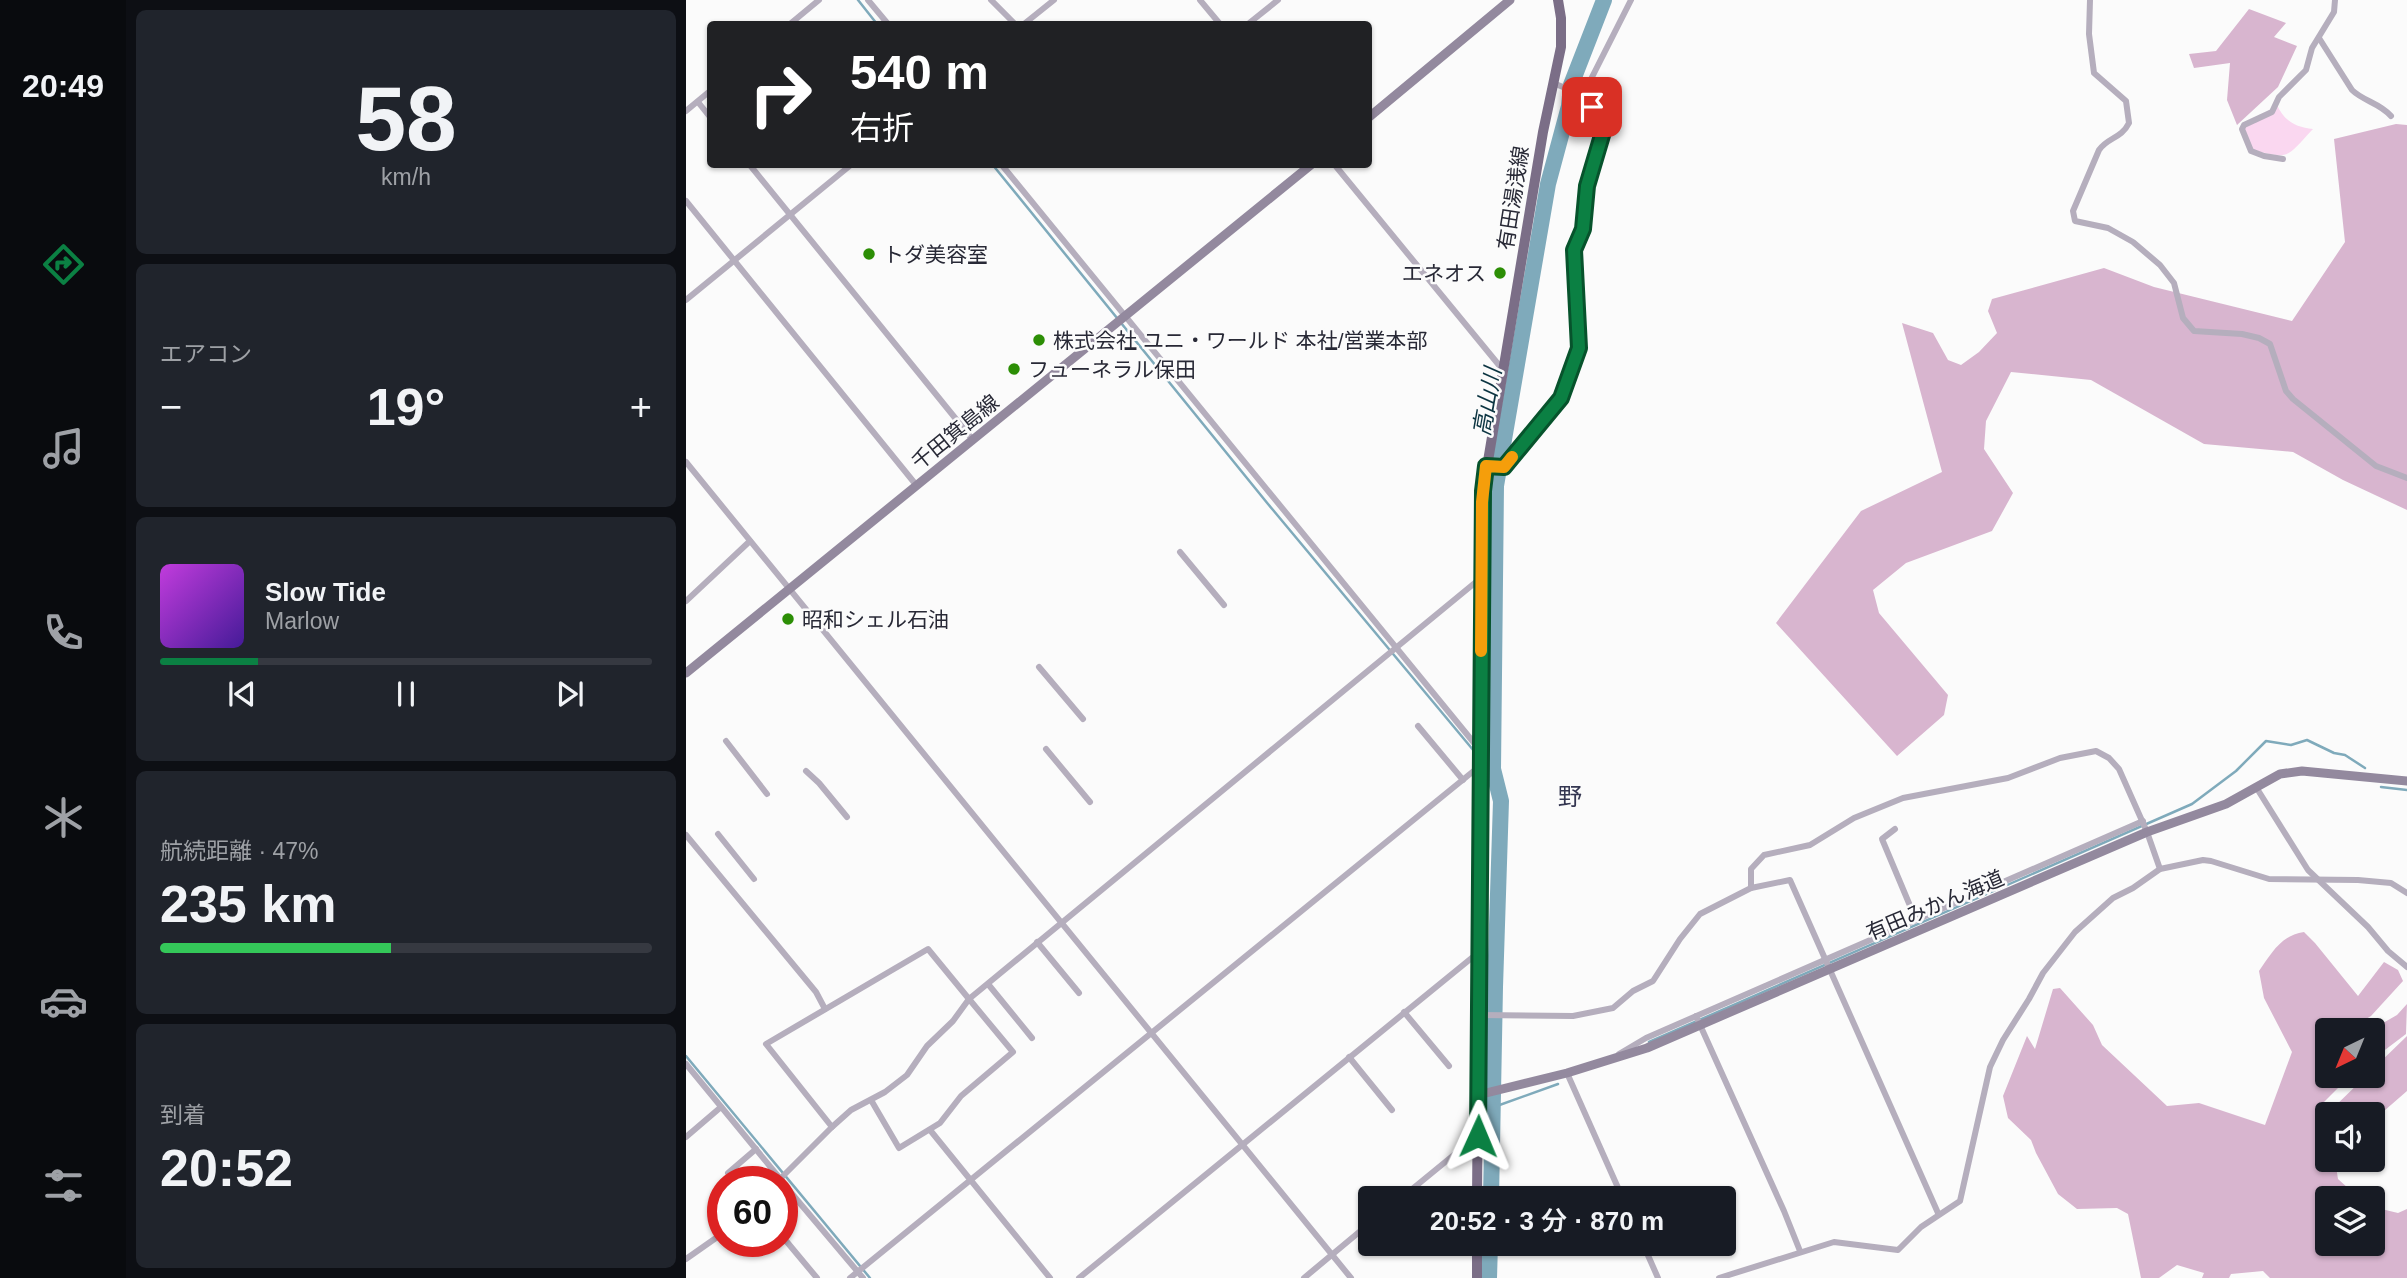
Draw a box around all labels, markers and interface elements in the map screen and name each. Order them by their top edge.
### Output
text: 540 m [850,45,989,99]
icon: right [735,49,826,140]
text: 20:49 [22,68,104,104]
text: 58 [355,68,457,169]
pin [1562,77,1622,137]
icon: arrive [1573,88,1611,126]
text: 右折 [850,110,914,146]
street label: 有田湯浅線 [1493,144,1533,252]
text: km/h [381,164,431,190]
icon: directions [39,240,88,289]
place label: トダ美容室 [883,243,988,266]
marker: トダ美容室 [861,246,877,262]
place label: エネオス [1402,262,1486,285]
marker: エネオス [1492,265,1508,281]
place label: 株式会社 ユニ・ワールド 本社/営業本部 [1053,329,1428,352]
marker: 株式会社 ユニ・ワールド 本社/営業本部 [1031,332,1047,348]
text: エアコン [160,341,252,367]
place label: フューネラル保田 [1028,358,1196,381]
marker: フューネラル保田 [1006,361,1022,377]
water label: 高山川 [1468,363,1506,438]
text: 19° [367,378,445,436]
text: − [160,386,182,428]
text: + [630,386,652,428]
street label: 千田箕島線 [907,390,1003,474]
icon: music [39,424,88,473]
text: Slow Tide [265,577,386,607]
icon: phone [39,608,88,657]
text: Marlow [265,608,339,634]
place label: 昭和シェル石油 [802,608,949,631]
marker: 昭和シェル石油 [780,611,796,627]
icon: previous [223,675,261,713]
icon: pause [387,675,425,713]
icon: next [551,675,589,713]
district label: 野 [1558,783,1582,810]
icon: climate [39,793,88,842]
text: 航続距離 · 47% [160,838,318,864]
street label: 有田みかん海道 [1863,866,2007,944]
text: 235 km [160,875,336,933]
icon: car [39,977,88,1026]
north arrow [2315,1018,2385,1088]
map controls [2315,1018,2385,1256]
position arrow [1441,1099,1515,1173]
text: 到着 [160,1102,206,1128]
button: sound [2315,1102,2385,1172]
text: 20:52 [160,1139,293,1197]
icon: filters [39,1161,88,1210]
speed limit sign: 60 [707,1166,798,1257]
button: layers [2315,1186,2385,1256]
text: 20:52 · 3 分 · 870 m [1430,1206,1664,1236]

